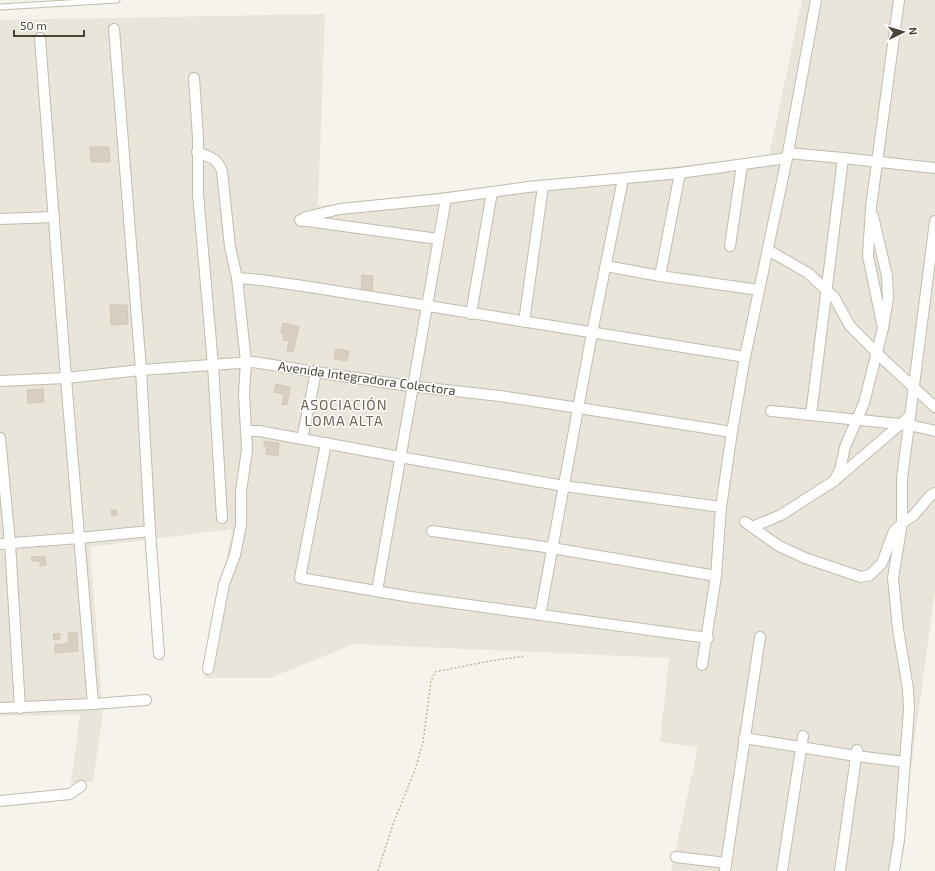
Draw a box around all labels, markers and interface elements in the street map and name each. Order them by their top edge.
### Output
scale bar [14,12,84,38]
north arrow [883,12,923,52]
text: 50 m [20,18,47,32]
text: N [907,27,920,36]
street label: Avenida Integradora Colectora [277,358,457,398]
district label: ASOCIACIÓN LOMA ALTA [300,396,388,429]

